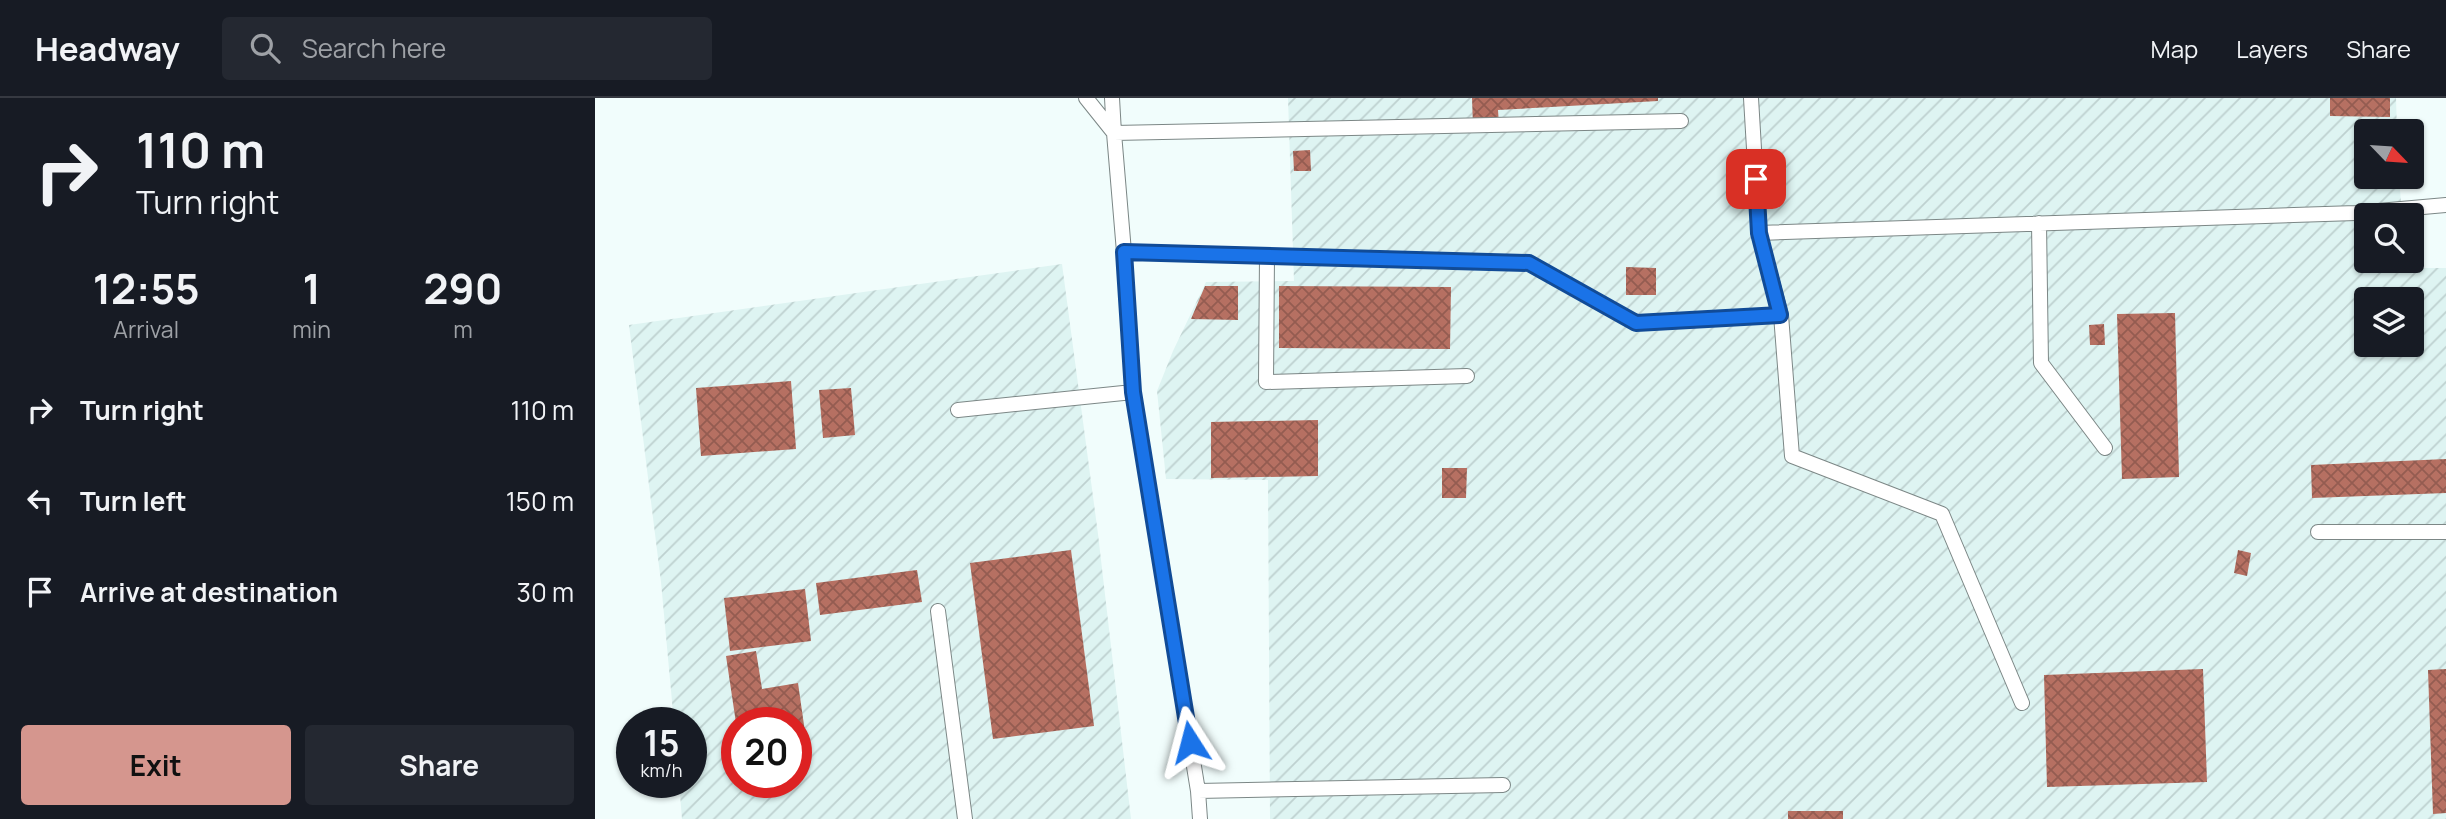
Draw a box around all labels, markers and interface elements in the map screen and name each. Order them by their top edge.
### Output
search box [222,17,712,80]
text: Headway [35,26,180,71]
icon: search [246,29,284,67]
text: Search here [302,30,446,66]
text: Map [2151,32,2198,65]
text: Layers [2236,32,2308,65]
text: Share [2346,32,2411,65]
text: 110 m [136,116,265,183]
north arrow [2354,119,2424,189]
map controls [2354,119,2424,357]
icon: right [21,126,112,217]
pin [1726,149,1786,209]
icon: arrive [1737,160,1775,198]
text: Turn right [136,180,279,224]
button: search [2354,203,2424,273]
text: 12:55 [93,259,200,317]
text: 1 [302,259,321,317]
text: 290 [424,259,502,317]
button: layers [2354,287,2424,357]
text: Arrival [113,313,179,345]
text: min [292,313,331,345]
text: m [453,313,473,345]
icon: right [21,391,59,429]
text: Turn right [80,392,204,428]
text: 110 m [511,392,574,428]
icon: left [21,482,59,520]
text: Turn left [80,483,187,519]
text: 150 m [506,483,574,519]
icon: arrive [21,573,59,611]
text: Arrive at destination [80,574,338,610]
text: 30 m [517,574,574,610]
position arrow [1153,705,1227,779]
speed limit sign: 20 [721,707,812,798]
text: 15 [644,719,679,767]
button: Exit [21,725,291,805]
button: Share [305,725,574,805]
text: km/h [641,758,682,782]

